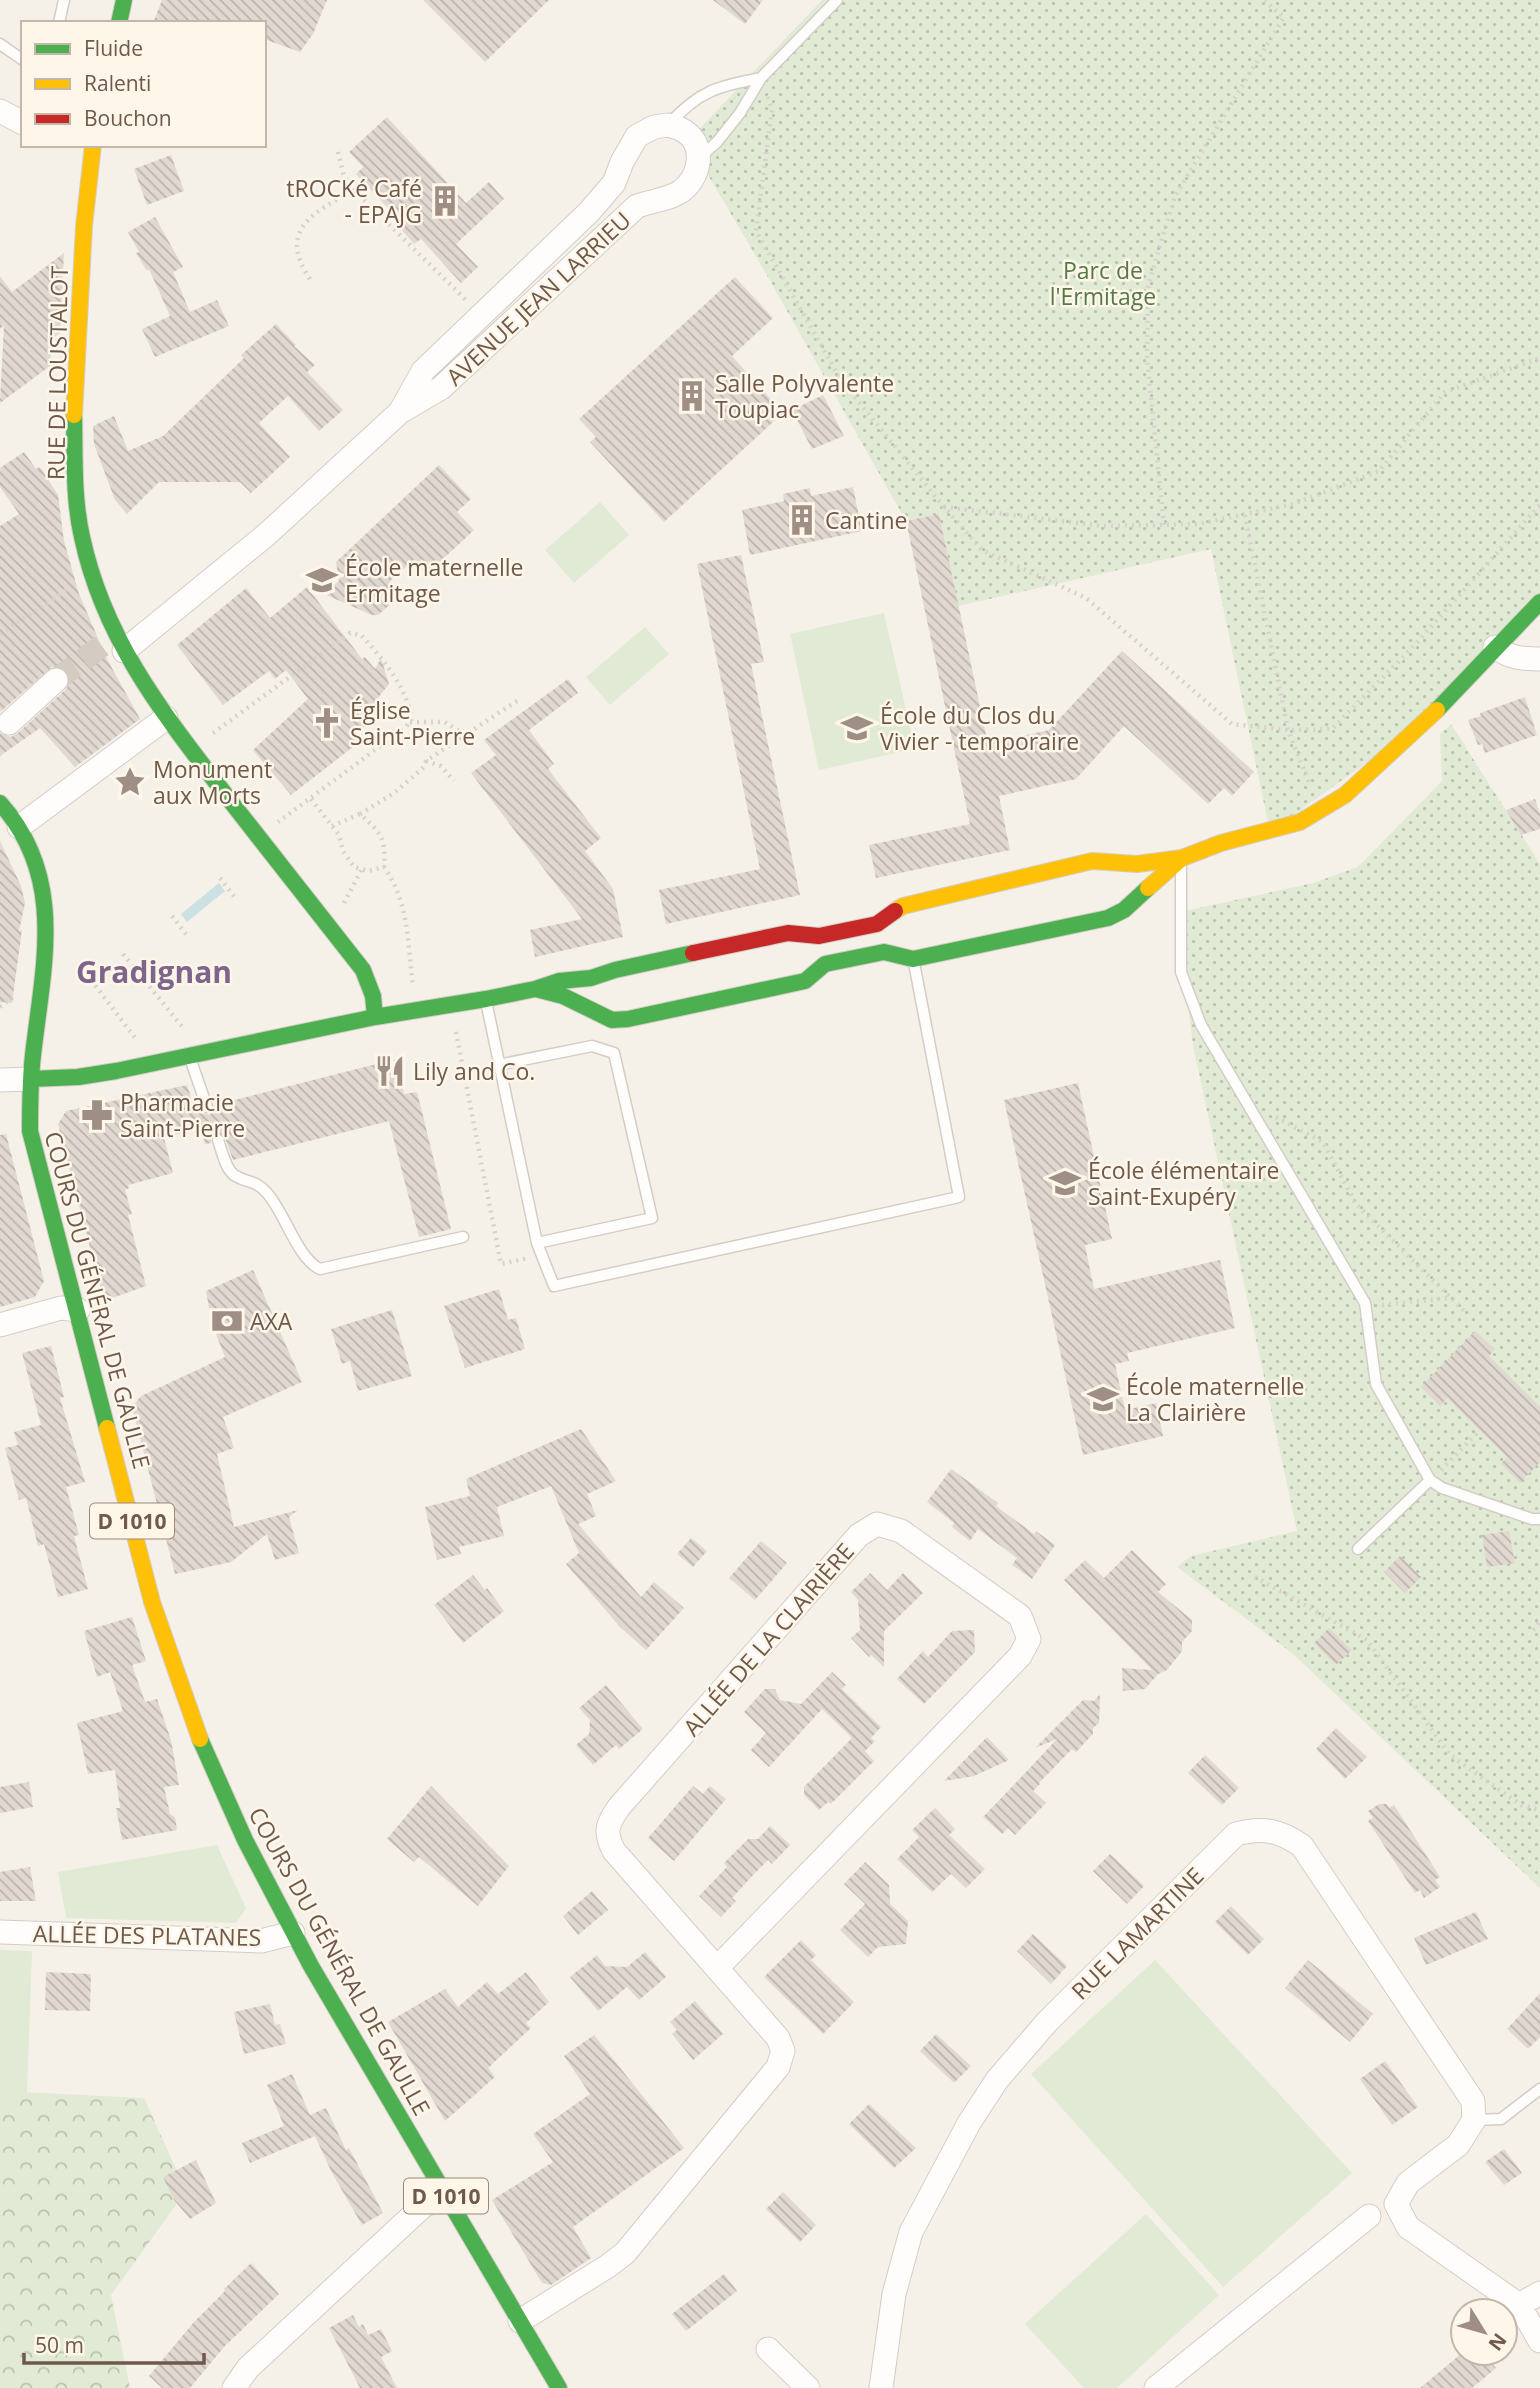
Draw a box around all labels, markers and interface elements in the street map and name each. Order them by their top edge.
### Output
legend [21,21,266,147]
text: Fluide [84,34,143,62]
text: Ralenti [84,69,151,97]
text: Bouchon [84,104,172,132]
place label: tROCKé Café - EPAJG [286,172,422,230]
building icon: tROCKé Café - EPAJG [428,184,462,218]
street label: AVENUE JEAN LARRIEU [439,204,637,392]
park label: Parc de l'Ermitage [1050,254,1156,312]
street label: RUE DE LOUSTALOT [39,265,75,480]
place label: Salle Polyvalente Toupiac [715,367,894,425]
building icon: Salle Polyvalente Toupiac [675,379,709,413]
building icon: Cantine [785,503,819,537]
place label: Cantine [825,504,907,536]
place label: École maternelle Ermitage [345,551,523,609]
school or university icon: École maternelle Ermitage [305,563,339,597]
place label: Église Saint-Pierre [350,694,475,752]
place label: École du Clos du Vivier - temporaire [880,699,1079,757]
church icon: Église Saint-Pierre [310,706,344,740]
school or university icon: École du Clos du Vivier - temporaire [840,711,874,745]
place label: Monument aux Morts [153,753,272,811]
place icon: Monument aux Morts [113,765,147,799]
district label: Gradignan [76,951,232,992]
restaurant icon: Lily and Co. [373,1054,407,1088]
place label: Lily and Co. [413,1055,535,1087]
place label: Pharmacie Saint-Pierre [120,1086,245,1144]
pharmacy icon: Pharmacie Saint-Pierre [80,1098,114,1132]
street label: COURS DU GÉNÉRAL DE GAULLE [38,1128,158,1472]
place label: École élémentaire Saint-Exupéry [1088,1154,1279,1212]
school or university icon: École élémentaire Saint-Exupéry [1048,1166,1082,1200]
bank icon: AXA [210,1304,244,1338]
place label: AXA [250,1305,293,1337]
place label: École maternelle La Clairière [1126,1370,1304,1428]
school or university icon: École maternelle La Clairière [1086,1382,1120,1416]
road number: D 1010 [90,1504,174,1538]
street label: ALLÉE DE LA CLAIRIÈRE [675,1536,861,1742]
street label: COURS DU GÉNÉRAL DE GAULLE [242,1801,438,2121]
street label: RUE LAMARTINE [1064,1860,1210,2006]
street label: ALLÉE DES PLATANES [33,1917,261,1953]
road number: D 1010 [404,2178,488,2214]
north arrow [1449,2297,1519,2367]
scale bar [24,2322,205,2366]
text: N [1483,2328,1513,2356]
text: 50 m [35,2331,84,2359]

